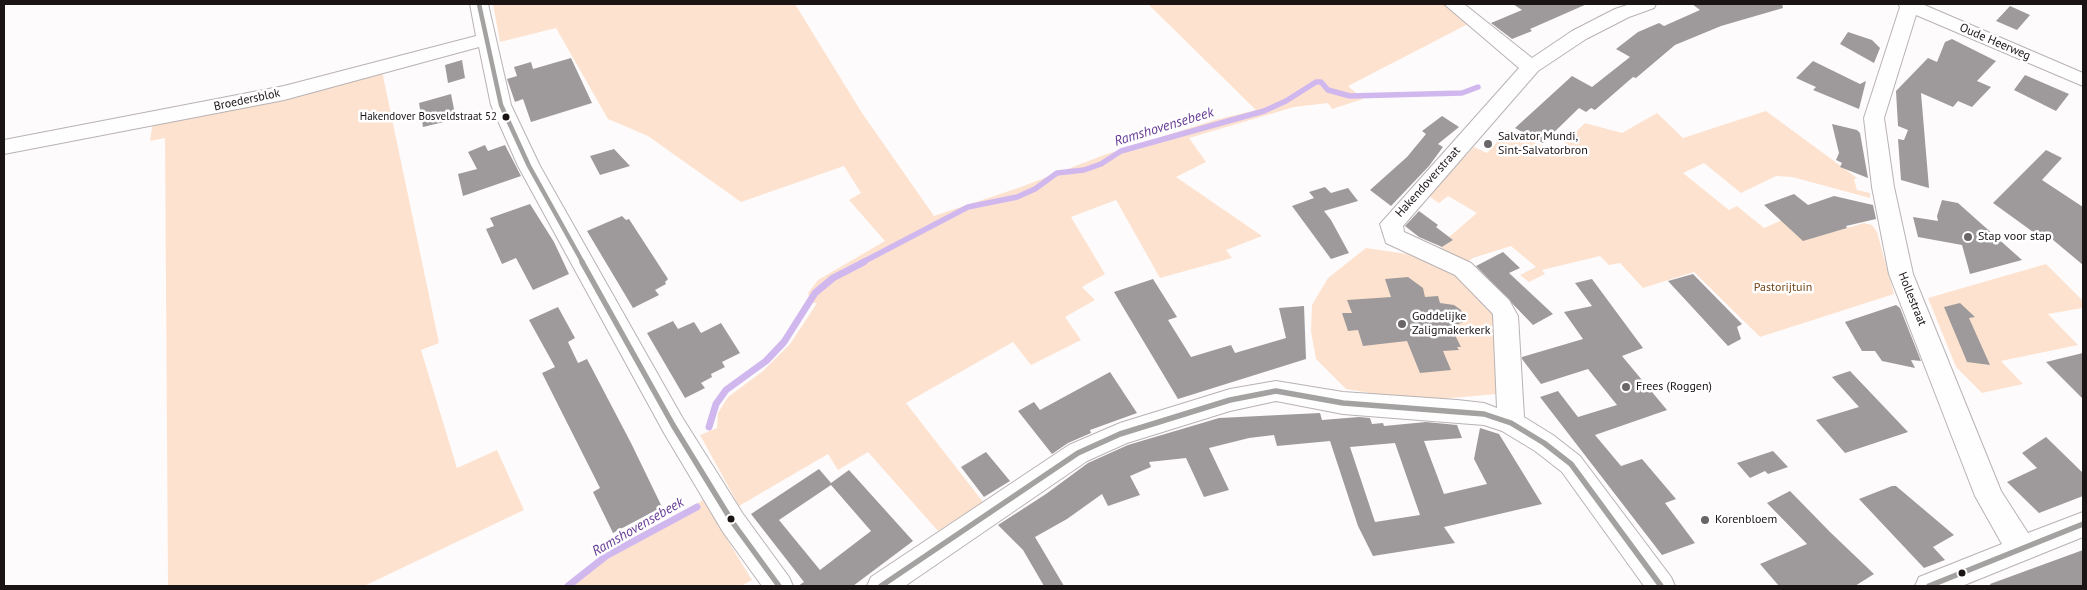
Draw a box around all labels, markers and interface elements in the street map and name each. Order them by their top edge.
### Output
street label: Oude Heerweg [1957,21,2033,63]
street label: Broedersblok [213,86,281,114]
water label: Ramshovensebeek [1112,104,1216,150]
place label: Hakendover Bosveldstraat 52 [360,110,497,124]
marker: Hakendover Bosveldstraat 52 [501,112,511,122]
place label: Salvator Mundi, Sint-Salvatorbron [1498,130,1588,158]
marker: Salvator Mundi, Sint-Salvatorbron [1482,138,1494,150]
street label: Hakendoverstraat [1393,144,1463,220]
place label: Stap voor stap [1978,230,2051,244]
marker: Stap voor stap [1962,231,1974,243]
street label: Hollestraat [1895,270,1929,328]
park label: Pastorijtuin [1754,281,1812,295]
place label: Goddelijke Zaligmakerkerk [1412,310,1490,338]
marker: Goddelijke Zaligmakerkerk [1396,318,1408,330]
place label: Frees (Roggen) [1636,380,1712,394]
marker: Frees (Roggen) [1620,381,1632,393]
water label: Ramshovensebeek [589,494,687,560]
place label: Korenbloem [1715,513,1777,527]
unlabelled marker [726,514,736,524]
marker: Korenbloem [1699,514,1711,526]
unlabelled marker [1957,568,1967,578]

